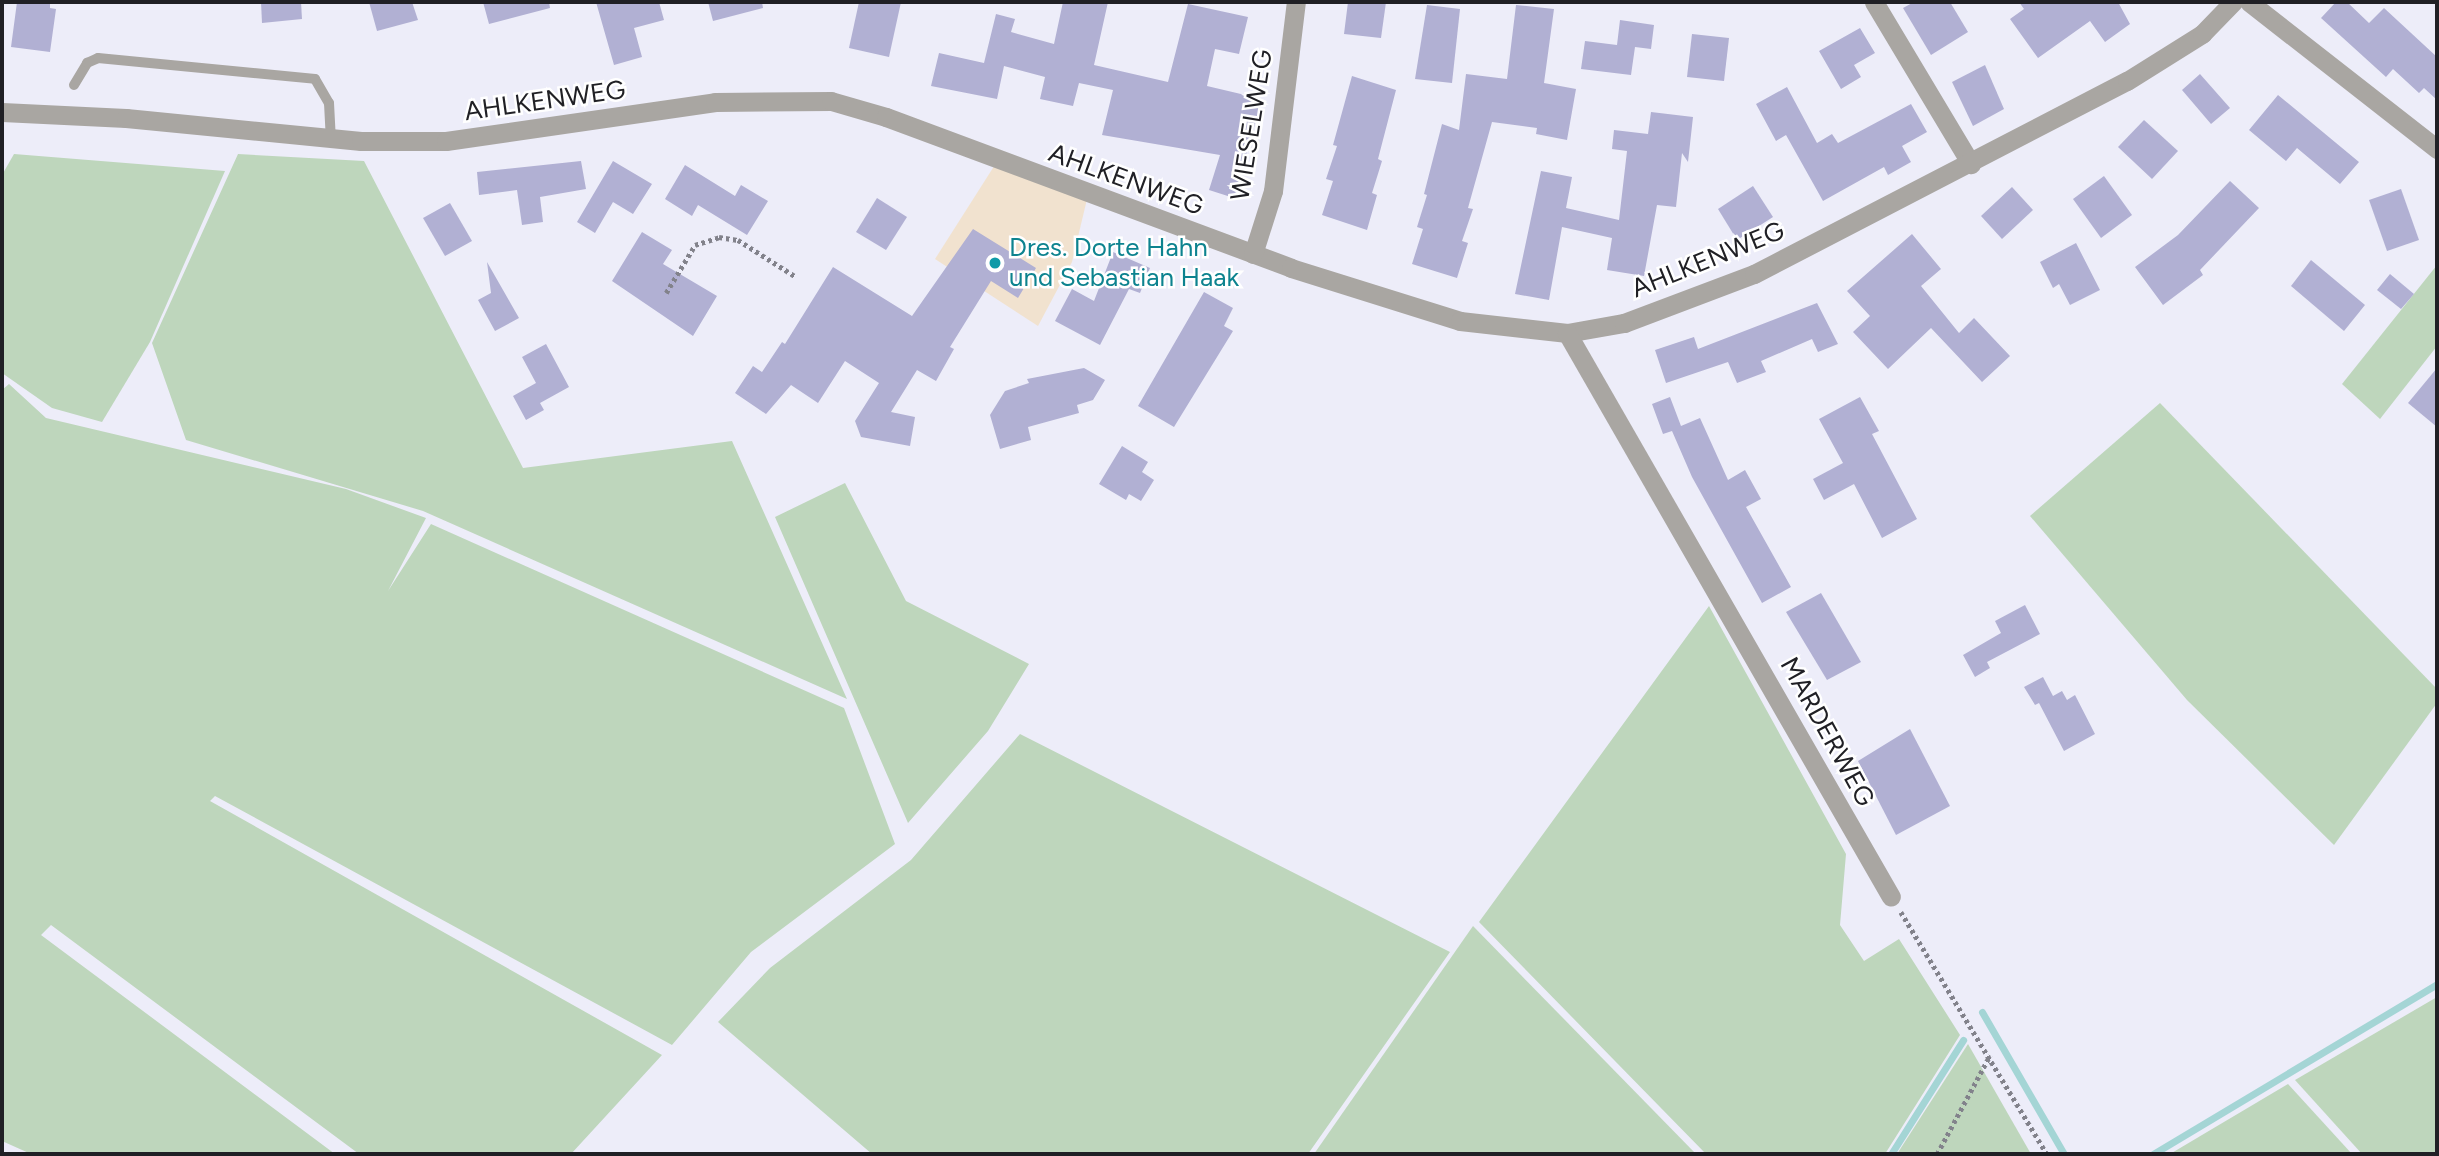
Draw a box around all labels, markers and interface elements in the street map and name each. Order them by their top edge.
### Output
street label: WIESELWEG [1225,47,1279,203]
street label: AHLKENWEG [463,74,627,128]
street label: AHLKENWEG [1044,138,1208,222]
street label: AHLKENWEG [1627,215,1789,305]
place label: Dres. Dorte Hahn und Sebastian Haak [1009,232,1239,294]
marker: Dres. Dorte Hahn und Sebastian Haak [987,255,1003,271]
street label: MARDERWEG [1773,652,1881,812]

